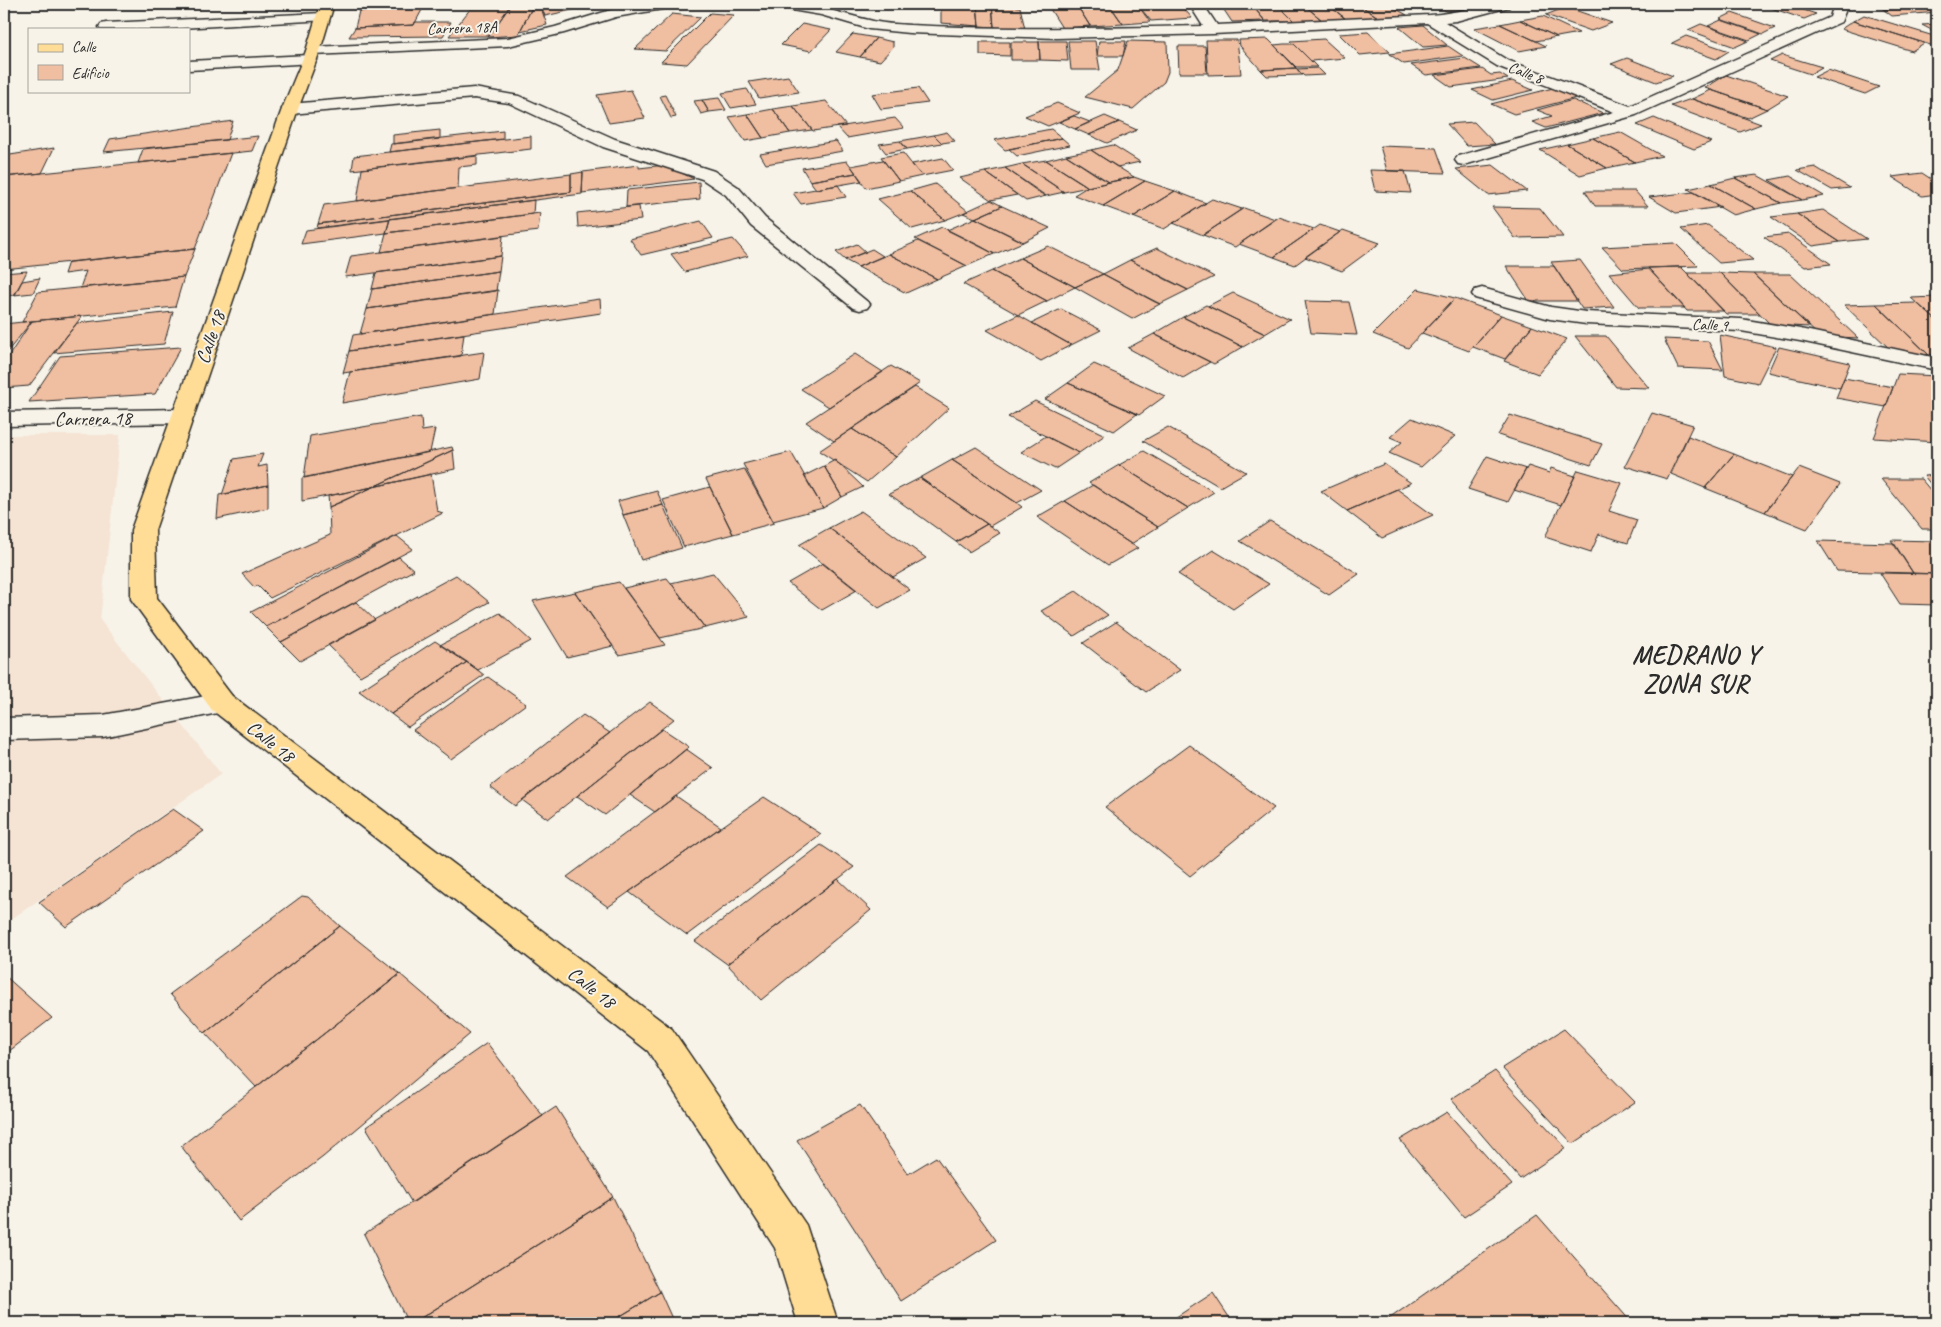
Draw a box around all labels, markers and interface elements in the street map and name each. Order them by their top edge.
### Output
street label: Carrera 18A [427,17,498,39]
legend [28,28,190,92]
text: Calle [72,38,97,57]
street label: Calle 8 [1505,57,1548,89]
text: Edificio [72,64,110,83]
street label: Calle 18 [190,306,232,367]
street label: Calle 9 [1692,314,1730,336]
street label: Carrera 18 [54,405,134,432]
district label: MEDRANO Y ZONA SUR [1632,639,1764,700]
street label: Calle 18 [242,715,301,769]
street label: Calle 18 [563,961,622,1015]

